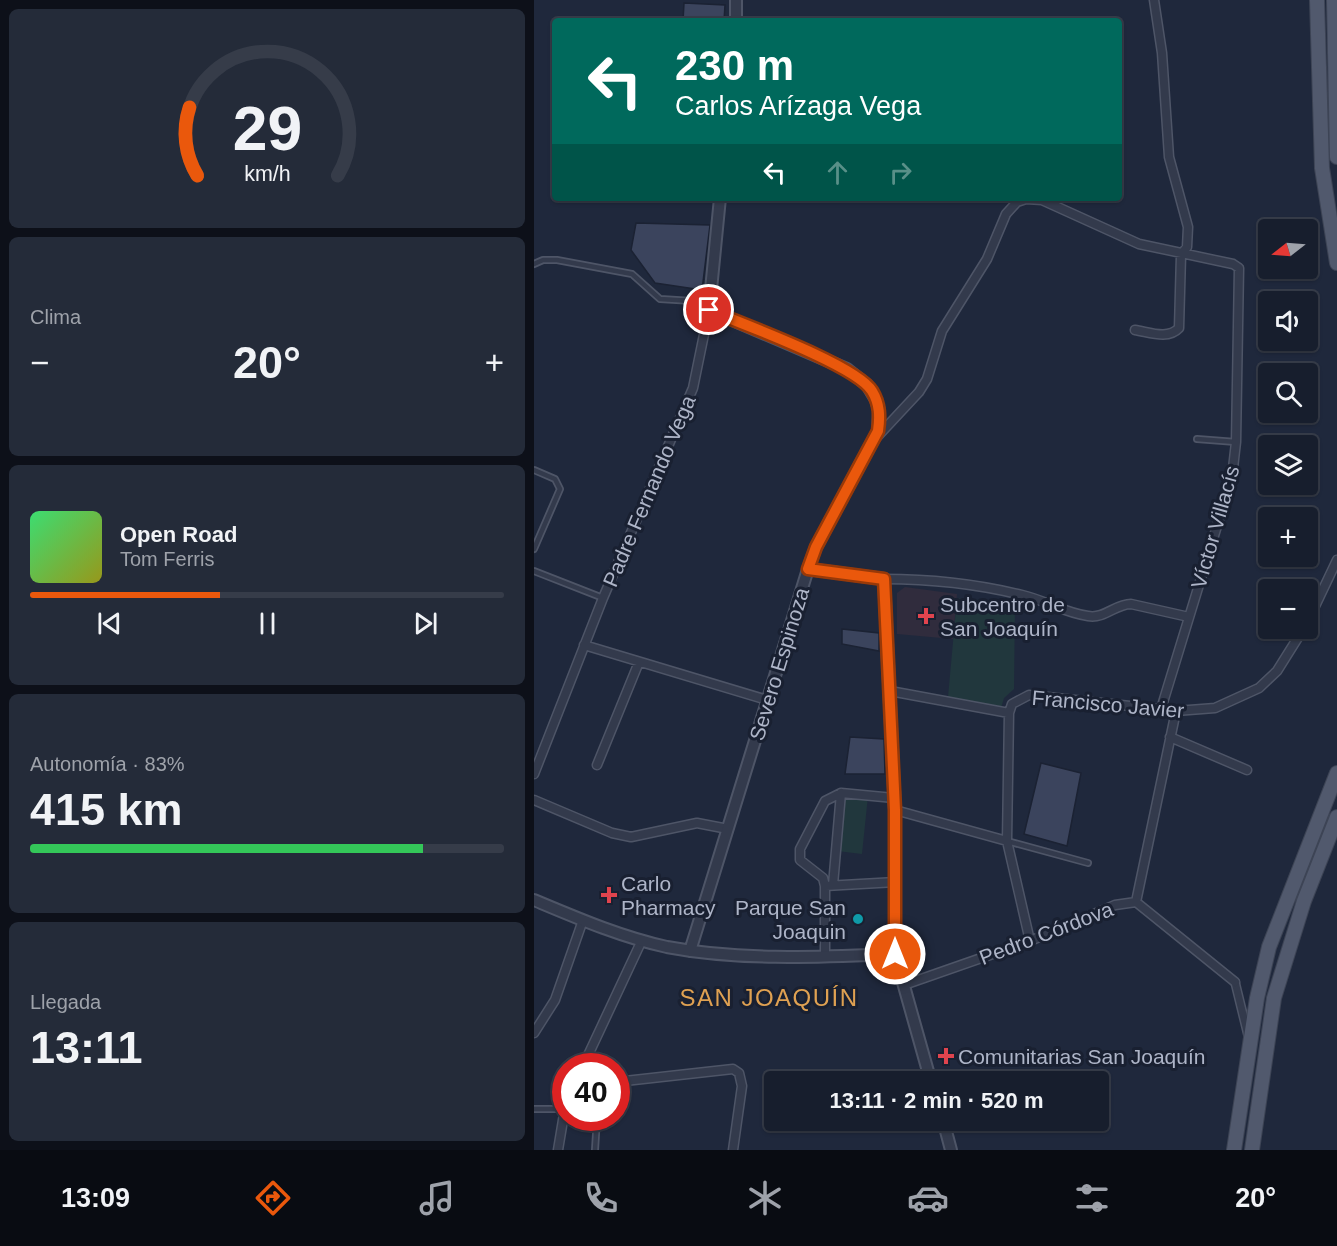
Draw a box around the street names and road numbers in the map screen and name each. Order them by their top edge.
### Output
street label: Padre Fernando Vega [598,392,700,590]
street label: Víctor Villacís [1186,463,1244,591]
street label: Severo Espinoza [745,584,813,743]
street label: Francisco Javier [1031,686,1185,722]
street label: Pedro Córdova [976,897,1116,969]

